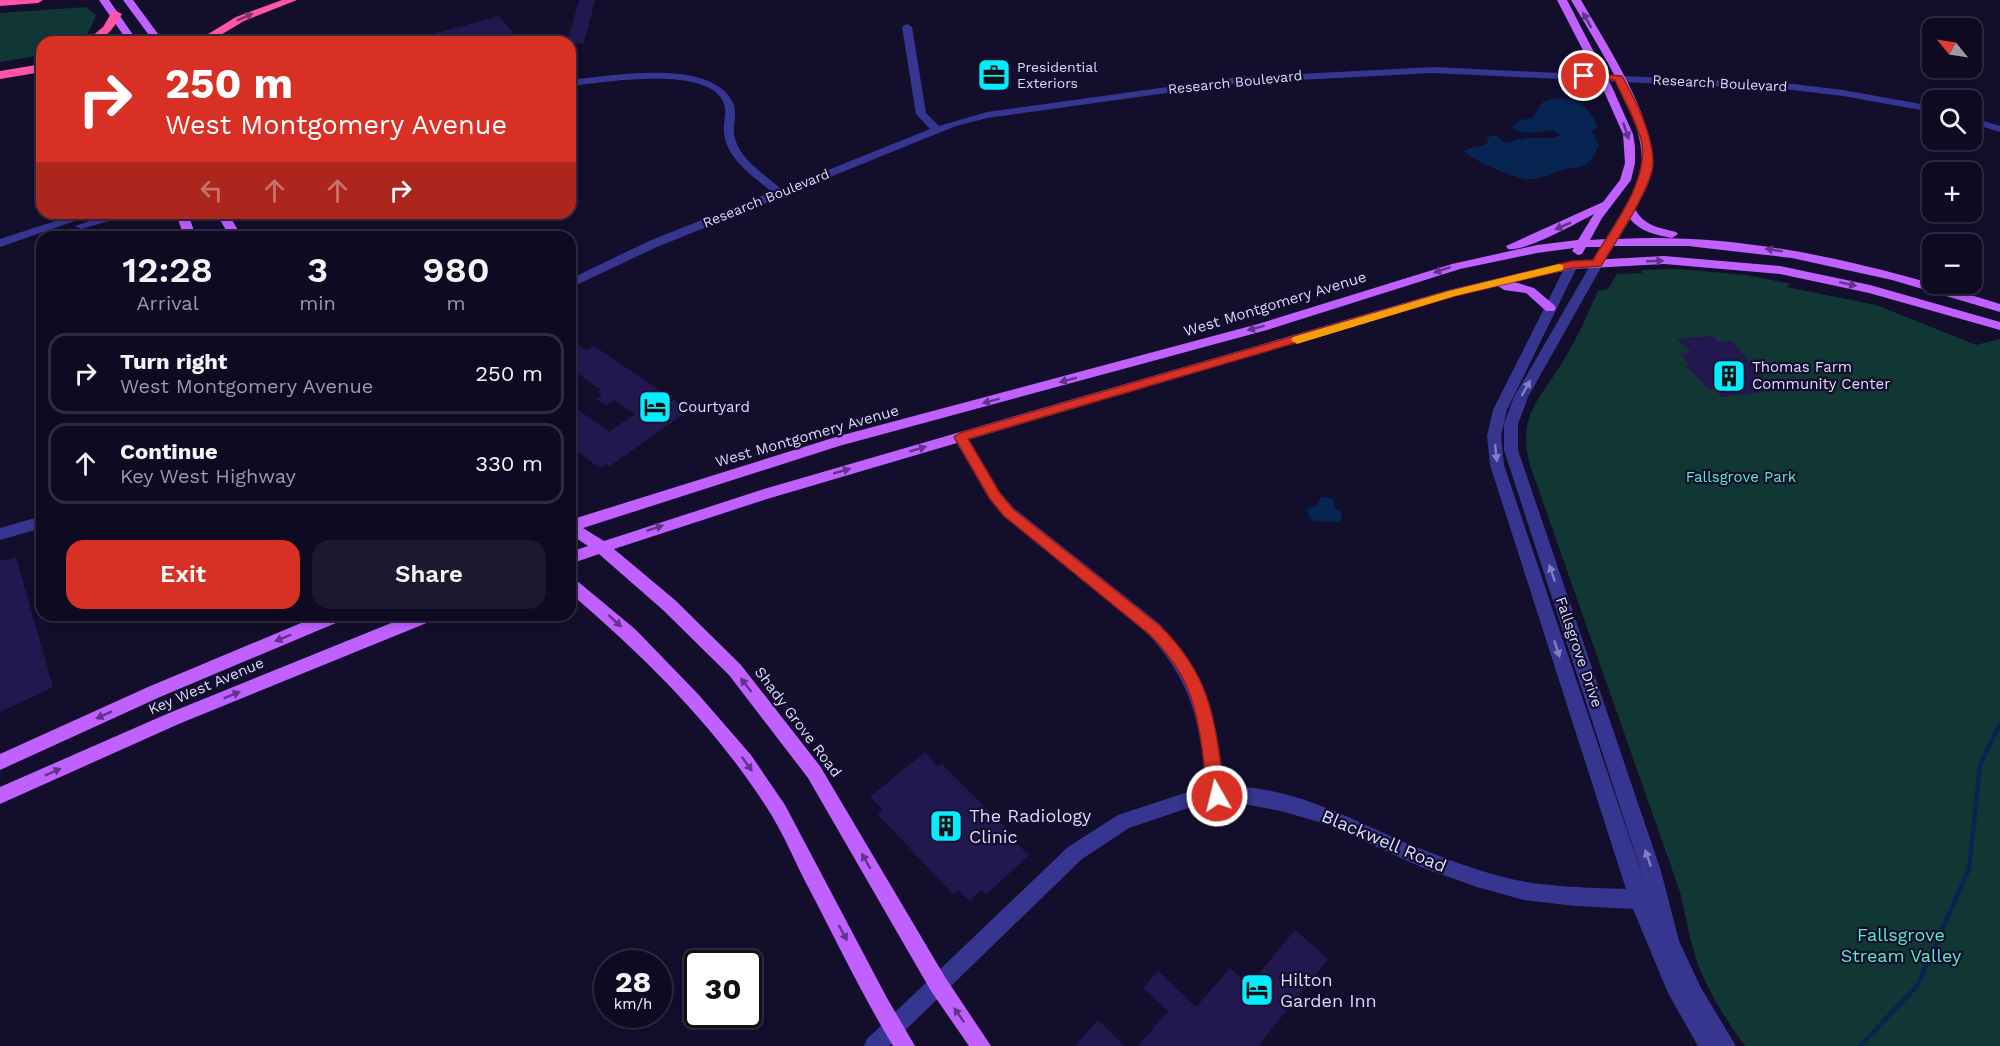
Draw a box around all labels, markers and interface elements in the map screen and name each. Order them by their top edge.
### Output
one-way arrow [236,12,254,21]
one-way arrow [1582,12,1592,29]
north arrow [1922,18,1982,78]
map controls [1922,18,1982,294]
pin [1558,50,1609,101]
office icon: Presidential Exteriors [976,57,1012,93]
text: 250 m [165,59,293,108]
place label: Presidential Exteriors [1017,59,1098,91]
icon: arrive [1567,59,1600,92]
icon: right [66,60,144,138]
street label: Research Boulevard [1167,67,1303,97]
street label: Research Boulevard [1652,71,1788,95]
button: search [1922,90,1982,150]
text: West Montgomery Avenue [165,109,507,141]
one-way arrow [1621,122,1631,140]
button: + [1922,162,1982,222]
street label: Research Boulevard [700,165,832,231]
icon: left [195,174,228,207]
icon: ahead [258,174,291,207]
icon: ahead [321,174,354,207]
icon: right [384,174,417,207]
one-way arrow [1554,221,1572,231]
button: − [1922,234,1982,294]
one-way arrow [1765,245,1784,254]
text: 12:28 [122,249,213,291]
text: 3 [307,249,328,291]
text: 980 [422,249,490,291]
one-way arrow [1646,256,1665,265]
one-way arrow [1433,266,1451,275]
street label: West Montgomery Avenue [1182,268,1368,340]
one-way arrow [1839,280,1857,290]
text: Arrival [136,291,199,315]
text: min [299,291,336,315]
text: m [446,291,465,315]
one-way arrow [1247,324,1265,334]
text: Turn right [120,349,227,374]
icon: right [69,357,102,390]
building icon: Thomas Farm Community Center [1711,358,1747,394]
place label: Thomas Farm Community Center [1752,358,1890,393]
text: 250 m [475,361,543,386]
text: West Montgomery Avenue [120,374,373,398]
one-way arrow [1059,376,1077,385]
one-way arrow [1521,379,1531,396]
hotel icon: Courtyard [637,389,673,425]
one-way arrow [982,397,1000,406]
place label: Courtyard [678,398,750,416]
street label: West Montgomery Avenue [713,401,901,471]
text: Continue [120,439,218,464]
one-way arrow [1491,443,1501,462]
one-way arrow [909,444,927,453]
icon: ahead [69,447,102,480]
text: 330 m [475,451,543,476]
text: Key West Highway [120,464,296,488]
one-way arrow [833,466,851,475]
park label: Fallsgrove Park [1686,468,1797,486]
one-way arrow [646,523,664,533]
button: Exit [66,540,300,609]
button: Share [312,540,546,609]
one-way arrow [1547,564,1556,582]
street label: Fallsgrove Drive [1552,594,1606,710]
one-way arrow [607,614,622,627]
one-way arrow [274,633,292,643]
one-way arrow [1553,640,1563,658]
street label: Key West Avenue [145,653,267,719]
street label: Shady Grove Road [751,663,845,781]
one-way arrow [740,677,753,693]
one-way arrow [223,690,241,699]
one-way arrow [96,710,113,719]
one-way arrow [741,756,753,772]
position arrow [1185,764,1249,828]
one-way arrow [45,768,62,777]
place label: The Radiology Clinic [969,805,1092,847]
street label: Blackwell Road [1319,805,1450,876]
building icon: The Radiology Clinic [928,808,964,844]
one-way arrow [1642,849,1652,867]
one-way arrow [861,852,871,869]
park label: Fallsgrove Stream Valley [1841,924,1962,966]
one-way arrow [838,925,848,942]
speed limit sign: 30 [684,950,762,1028]
text: 28 [615,964,651,999]
place label: Hilton Garden Inn [1280,969,1377,1011]
hotel icon: Hilton Garden Inn [1239,972,1275,1008]
text: km/h [614,995,652,1013]
one-way arrow [953,1008,965,1024]

